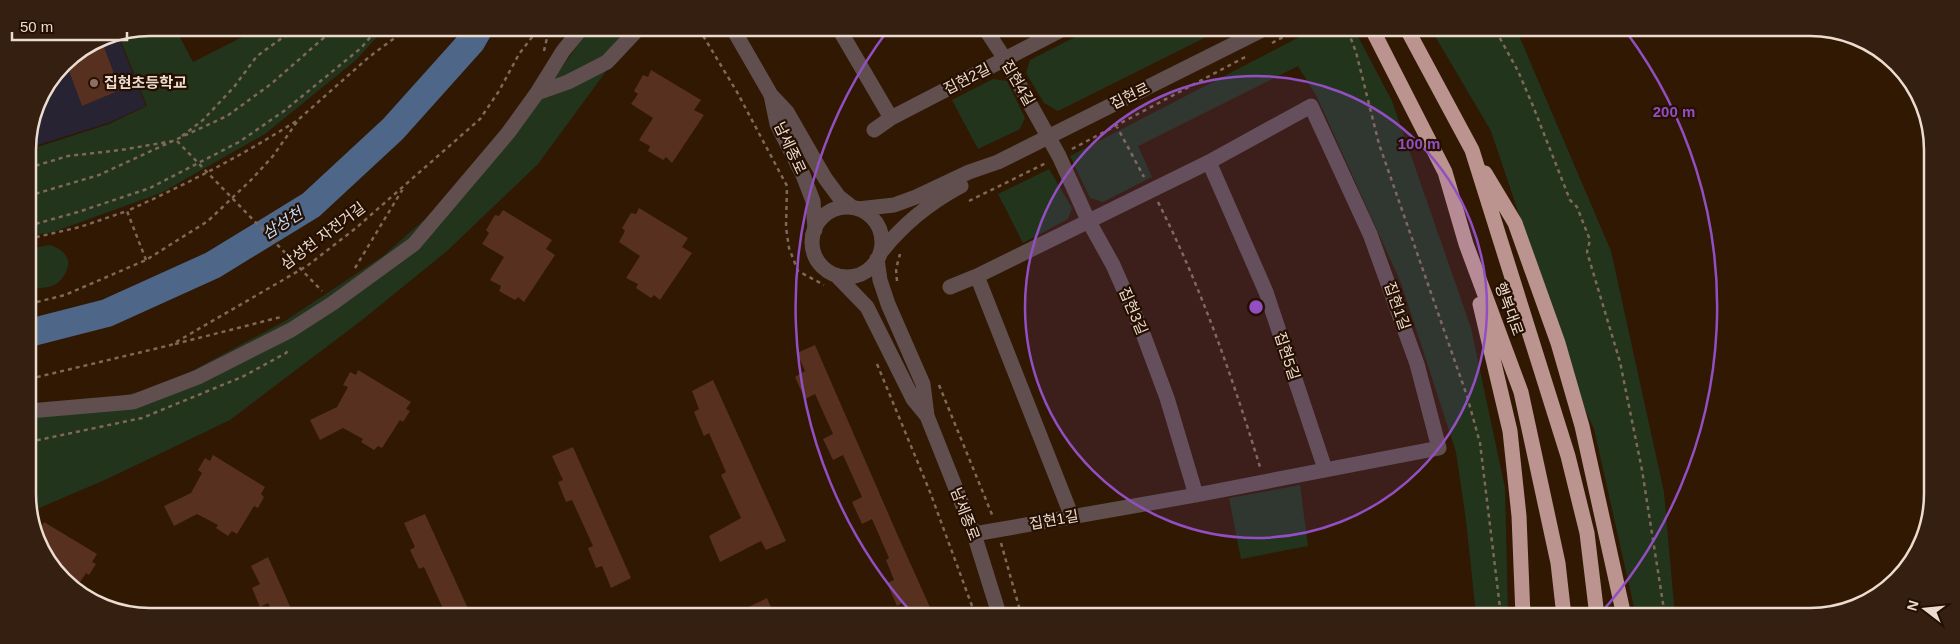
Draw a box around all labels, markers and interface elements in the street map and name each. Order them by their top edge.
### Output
scale bar [12,10,128,42]
text: 50 m [20,18,53,35]
street label: 집현4길 [999,57,1038,109]
street label: 집현2길 [941,60,993,97]
place label: 집현초등학교 [104,74,187,91]
marker: 집현초등학교 [88,77,100,89]
street label: 집현로 [1107,79,1152,112]
text: 200 m [1653,103,1695,120]
street label: 남세종로 [771,119,810,176]
text: 100 m [1398,135,1440,152]
street label: 삼성천 자전거길 [277,198,368,273]
water label: 삼성천 [259,203,307,242]
street label: 집현1길 [1381,280,1414,332]
street label: 행복대로 [1492,280,1527,338]
street label: 집현3길 [1116,285,1151,337]
centre of rings [1247,298,1265,316]
street label: 집현5길 [1272,330,1303,382]
street label: 남세종로 [948,485,983,543]
street label: 집현1길 [1028,507,1080,532]
north arrow [1900,584,1950,634]
text: N [1903,598,1922,612]

